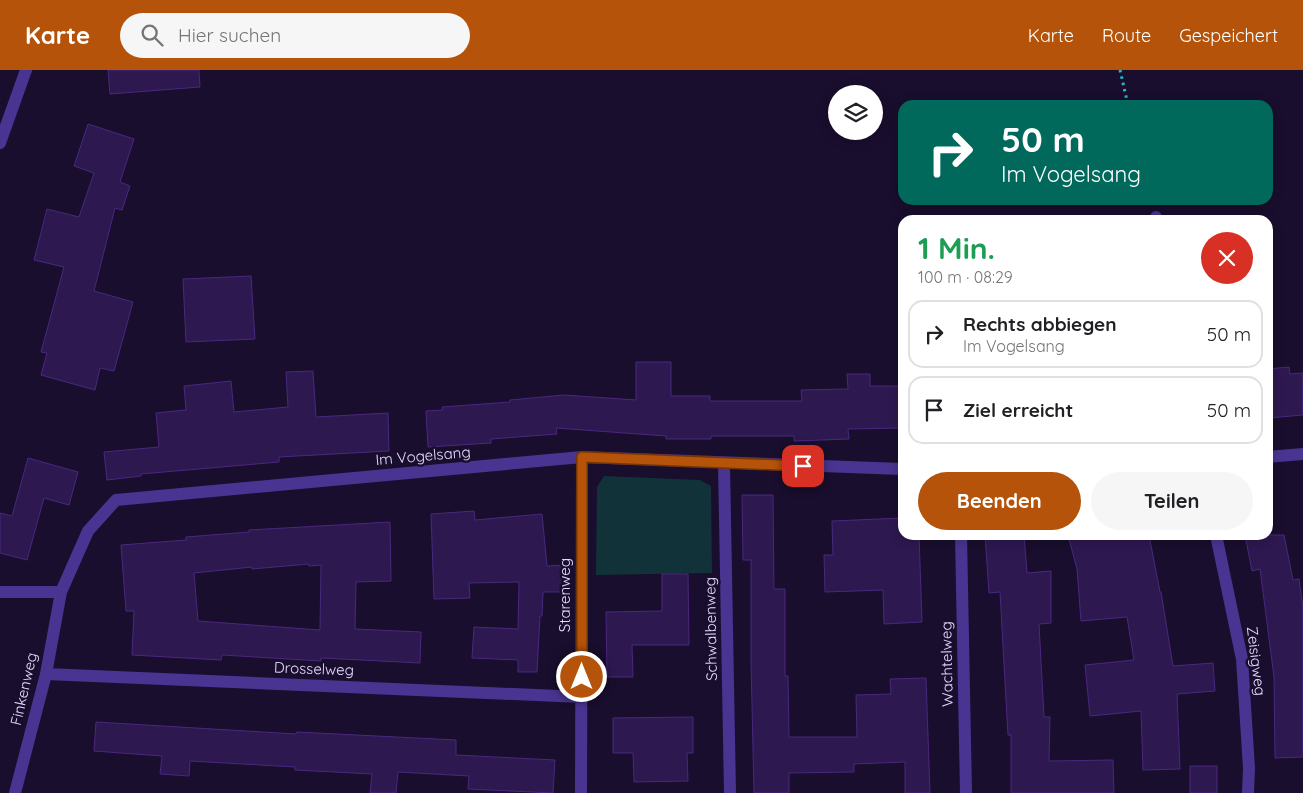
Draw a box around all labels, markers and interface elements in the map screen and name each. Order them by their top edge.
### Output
search box [120,13,470,58]
text: Karte [25,20,90,50]
icon: search [138,21,166,49]
text: Hier suchen [178,23,281,47]
text: Karte [1028,24,1074,47]
text: Route [1102,24,1151,47]
text: Gespeichert [1179,24,1278,47]
map controls [828,85,883,140]
button: layers [828,85,883,140]
text: 50 m [1001,117,1085,161]
icon: right [918,120,983,185]
text: Im Vogelsang [1001,160,1141,188]
text: 1 Min. [918,229,995,267]
button: close [1201,232,1253,284]
text: 100 m · 08:29 [918,267,1013,287]
text: Rechts abbiegen [963,312,1116,336]
icon: right [920,320,948,348]
text: 50 m [1207,322,1251,346]
text: Im Vogelsang [963,336,1065,356]
icon: arrive [920,396,948,424]
text: Ziel erreicht [963,398,1073,422]
text: 50 m [1207,398,1251,422]
street label: Im Vogelsang [375,442,471,469]
pin [782,445,824,487]
icon: arrive [789,452,817,480]
button: Beenden [918,472,1081,530]
button: Teilen [1091,472,1253,530]
street label: Starenweg [555,558,574,632]
street label: Schwalbenweg [700,577,721,681]
street label: Wachtelweg [936,621,957,707]
street label: Zeisigweg [1243,625,1270,697]
position arrow [555,650,607,702]
street label: Finkenweg [6,651,41,727]
street label: Drosselweg [274,658,354,679]

